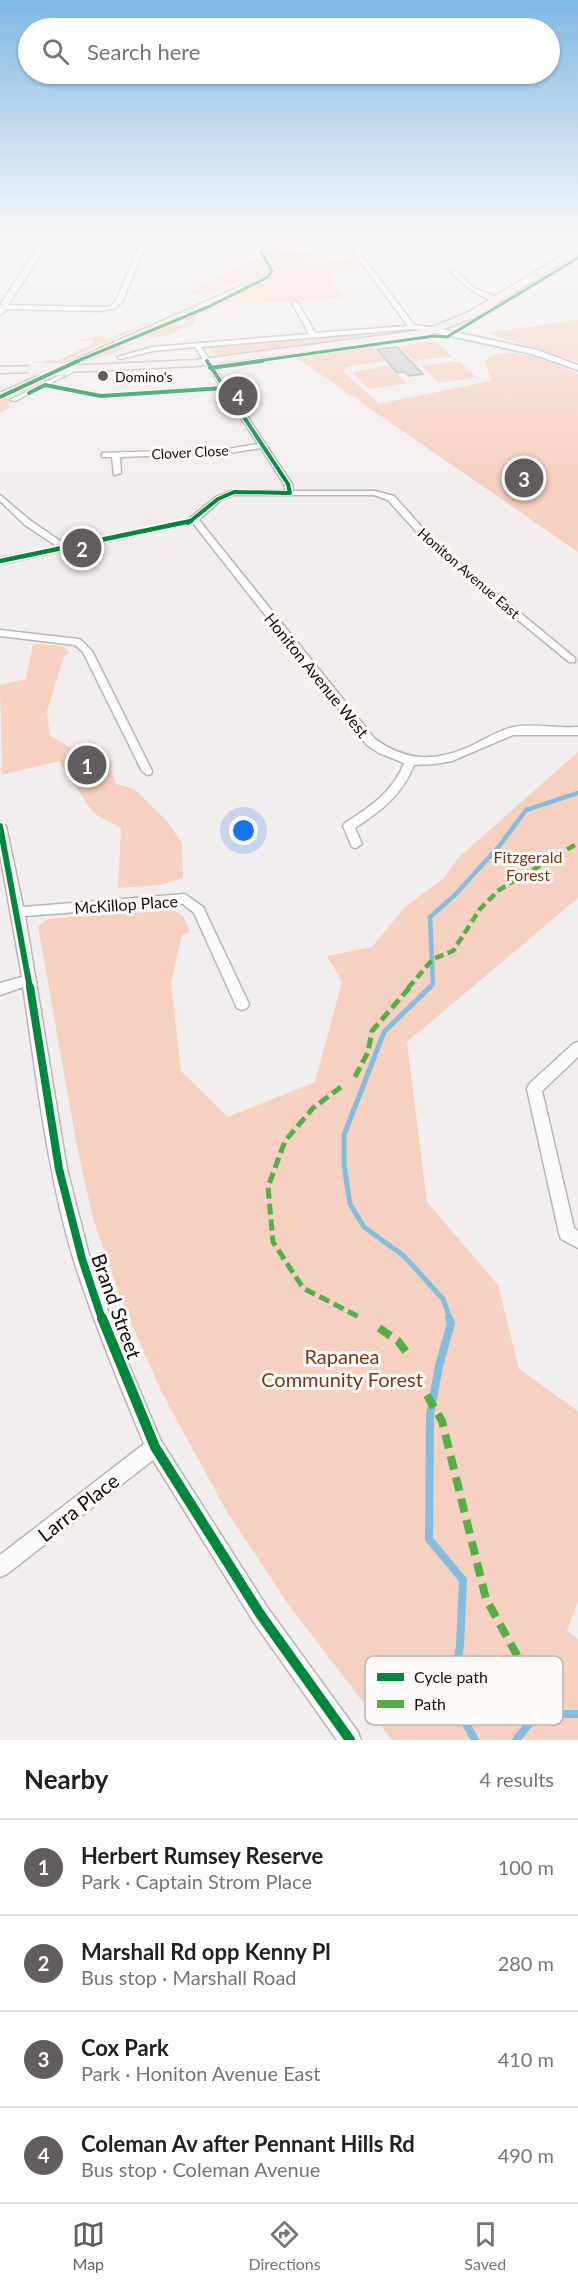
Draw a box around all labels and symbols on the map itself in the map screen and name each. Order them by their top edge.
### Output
place label: Domino's [115,368,173,385]
marker: Domino's [96,369,110,383]
pin: 4 [218,374,258,418]
street label: Clover Close [151,441,229,463]
pin: 3 [504,456,544,500]
street label: Honiton Avenue East [415,524,523,622]
pin: 2 [62,526,101,570]
street label: Honiton Avenue West [261,609,373,741]
pin: 1 [68,742,106,788]
your location [229,816,258,845]
park label: Fitzgerald Forest [494,847,562,884]
street label: McKillop Place [74,891,178,917]
street label: Brand Street [87,1250,147,1362]
park label: Rapanea Community Forest [261,1344,423,1391]
street label: Larra Place [33,1468,123,1546]
legend [365,1656,563,1725]
text: Cycle path [414,1667,488,1686]
text: Path [414,1694,446,1713]

